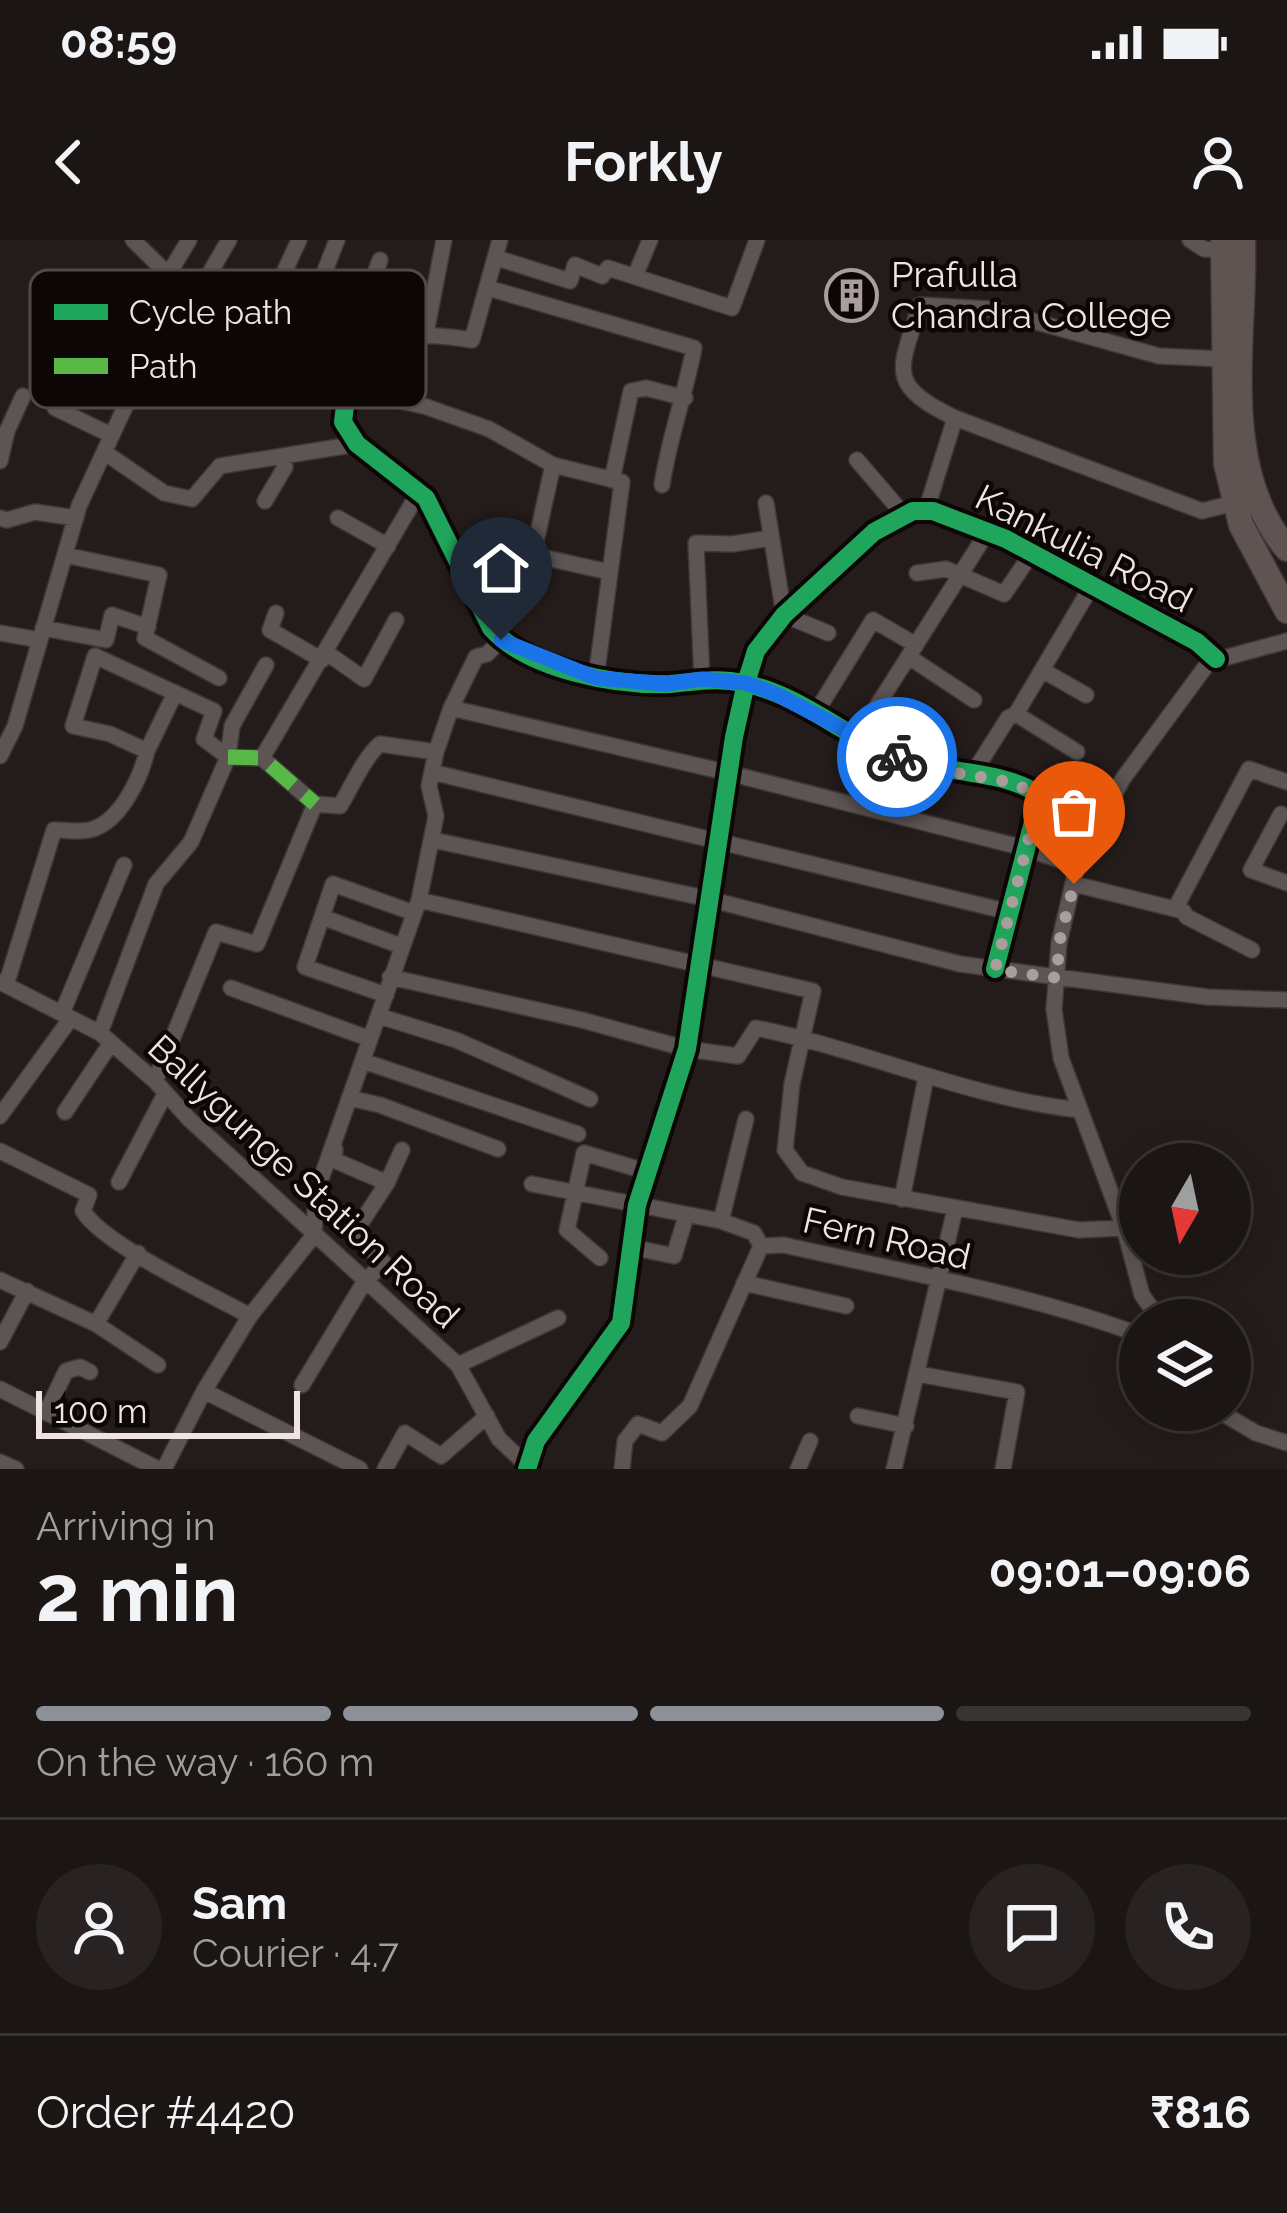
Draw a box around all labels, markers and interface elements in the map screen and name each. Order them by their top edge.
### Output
text: 08:59 [60,16,177,69]
icon: back [36,129,102,195]
icon: person [1185,129,1251,195]
text: Forkly [564,130,723,194]
place label: Prafulla Chandra College [891,253,1171,336]
building icon: Prafulla Chandra College [824,267,880,323]
legend [30,270,426,408]
text: Cycle path [129,293,292,332]
text: Path [129,347,198,386]
street label: Kankulia Road [969,475,1199,621]
pin [450,517,552,640]
icon: home [468,535,534,601]
courier [837,697,957,817]
icon: bike [864,724,930,790]
pin [1023,761,1125,884]
icon: bag [1041,779,1107,845]
street label: Ballygunge Station Road [140,1026,468,1336]
north arrow [1119,1143,1251,1275]
map controls [1119,1143,1251,1431]
street label: Fern Road [799,1198,975,1278]
button: layers [1119,1299,1251,1431]
scale bar [36,1385,300,1438]
text: 100 m [54,1392,147,1431]
text: Arriving in [36,1503,216,1549]
text: 09:01–09:06 [989,1545,1251,1598]
text: 2 min [36,1548,238,1639]
text: On the way · 160 m [36,1739,374,1785]
button: person [36,1864,162,1990]
button: chat [969,1864,1095,1990]
button: phone [1125,1864,1251,1990]
text: Sam [192,1877,287,1930]
text: Courier · 4.7 [192,1930,399,1976]
text: Order #4420 [36,2086,296,2139]
text: ₹816 [1150,2086,1251,2139]

